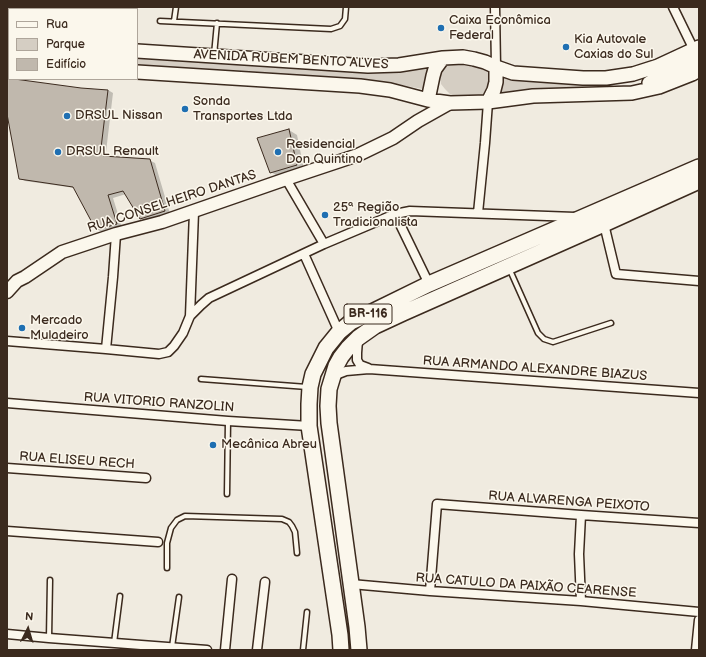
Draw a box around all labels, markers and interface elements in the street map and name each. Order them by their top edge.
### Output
legend [8,8,138,80]
place label: Caixa Econômica Federal [449,13,551,44]
text: Rua [46,17,68,32]
marker: Caixa Econômica Federal [436,23,446,33]
place label: Kia Autovale Caxias do Sul [574,32,653,63]
text: Parque [46,37,85,52]
marker: Kia Autovale Caxias do Sul [561,42,571,52]
street label: AVENIDA RUBEM BENTO ALVES [193,47,389,73]
text: Edifício [46,57,86,72]
place label: Sonda Transportes Ltda [193,94,293,125]
marker: Sonda Transportes Ltda [180,104,190,114]
place label: DRSUL Nissan [75,108,162,124]
marker: DRSUL Nissan [62,111,72,121]
place label: Residencial Don Quintino [286,137,363,168]
place label: DRSUL Renault [66,144,159,160]
marker: DRSUL Renault [53,147,63,157]
marker: Residencial Don Quintino [273,147,283,157]
street label: RUA CONSELHEIRO DANTAS [86,167,258,237]
place label: 25ª Região Tradicionalista [333,200,418,231]
marker: 25ª Região Tradicionalista [320,210,330,220]
road number: BR-116 [344,304,392,324]
place label: Mercado Muladeiro [30,313,89,344]
marker: Mercado Muladeiro [17,323,27,333]
street label: RUA ARMANDO ALEXANDRE BIAZUS [422,353,648,385]
street label: RUA VITORIO RANZOLIN [83,390,235,416]
place label: Mecânica Abreu [221,437,317,453]
marker: Mecânica Abreu [208,440,218,450]
street label: RUA ELISEU RECH [19,449,135,473]
street label: RUA ALVARENGA PEIXOTO [488,489,650,515]
street label: RUA CATULO DA PAIXÃO CEARENSE [415,570,637,602]
north arrow [8,609,48,649]
text: N [24,610,34,623]

